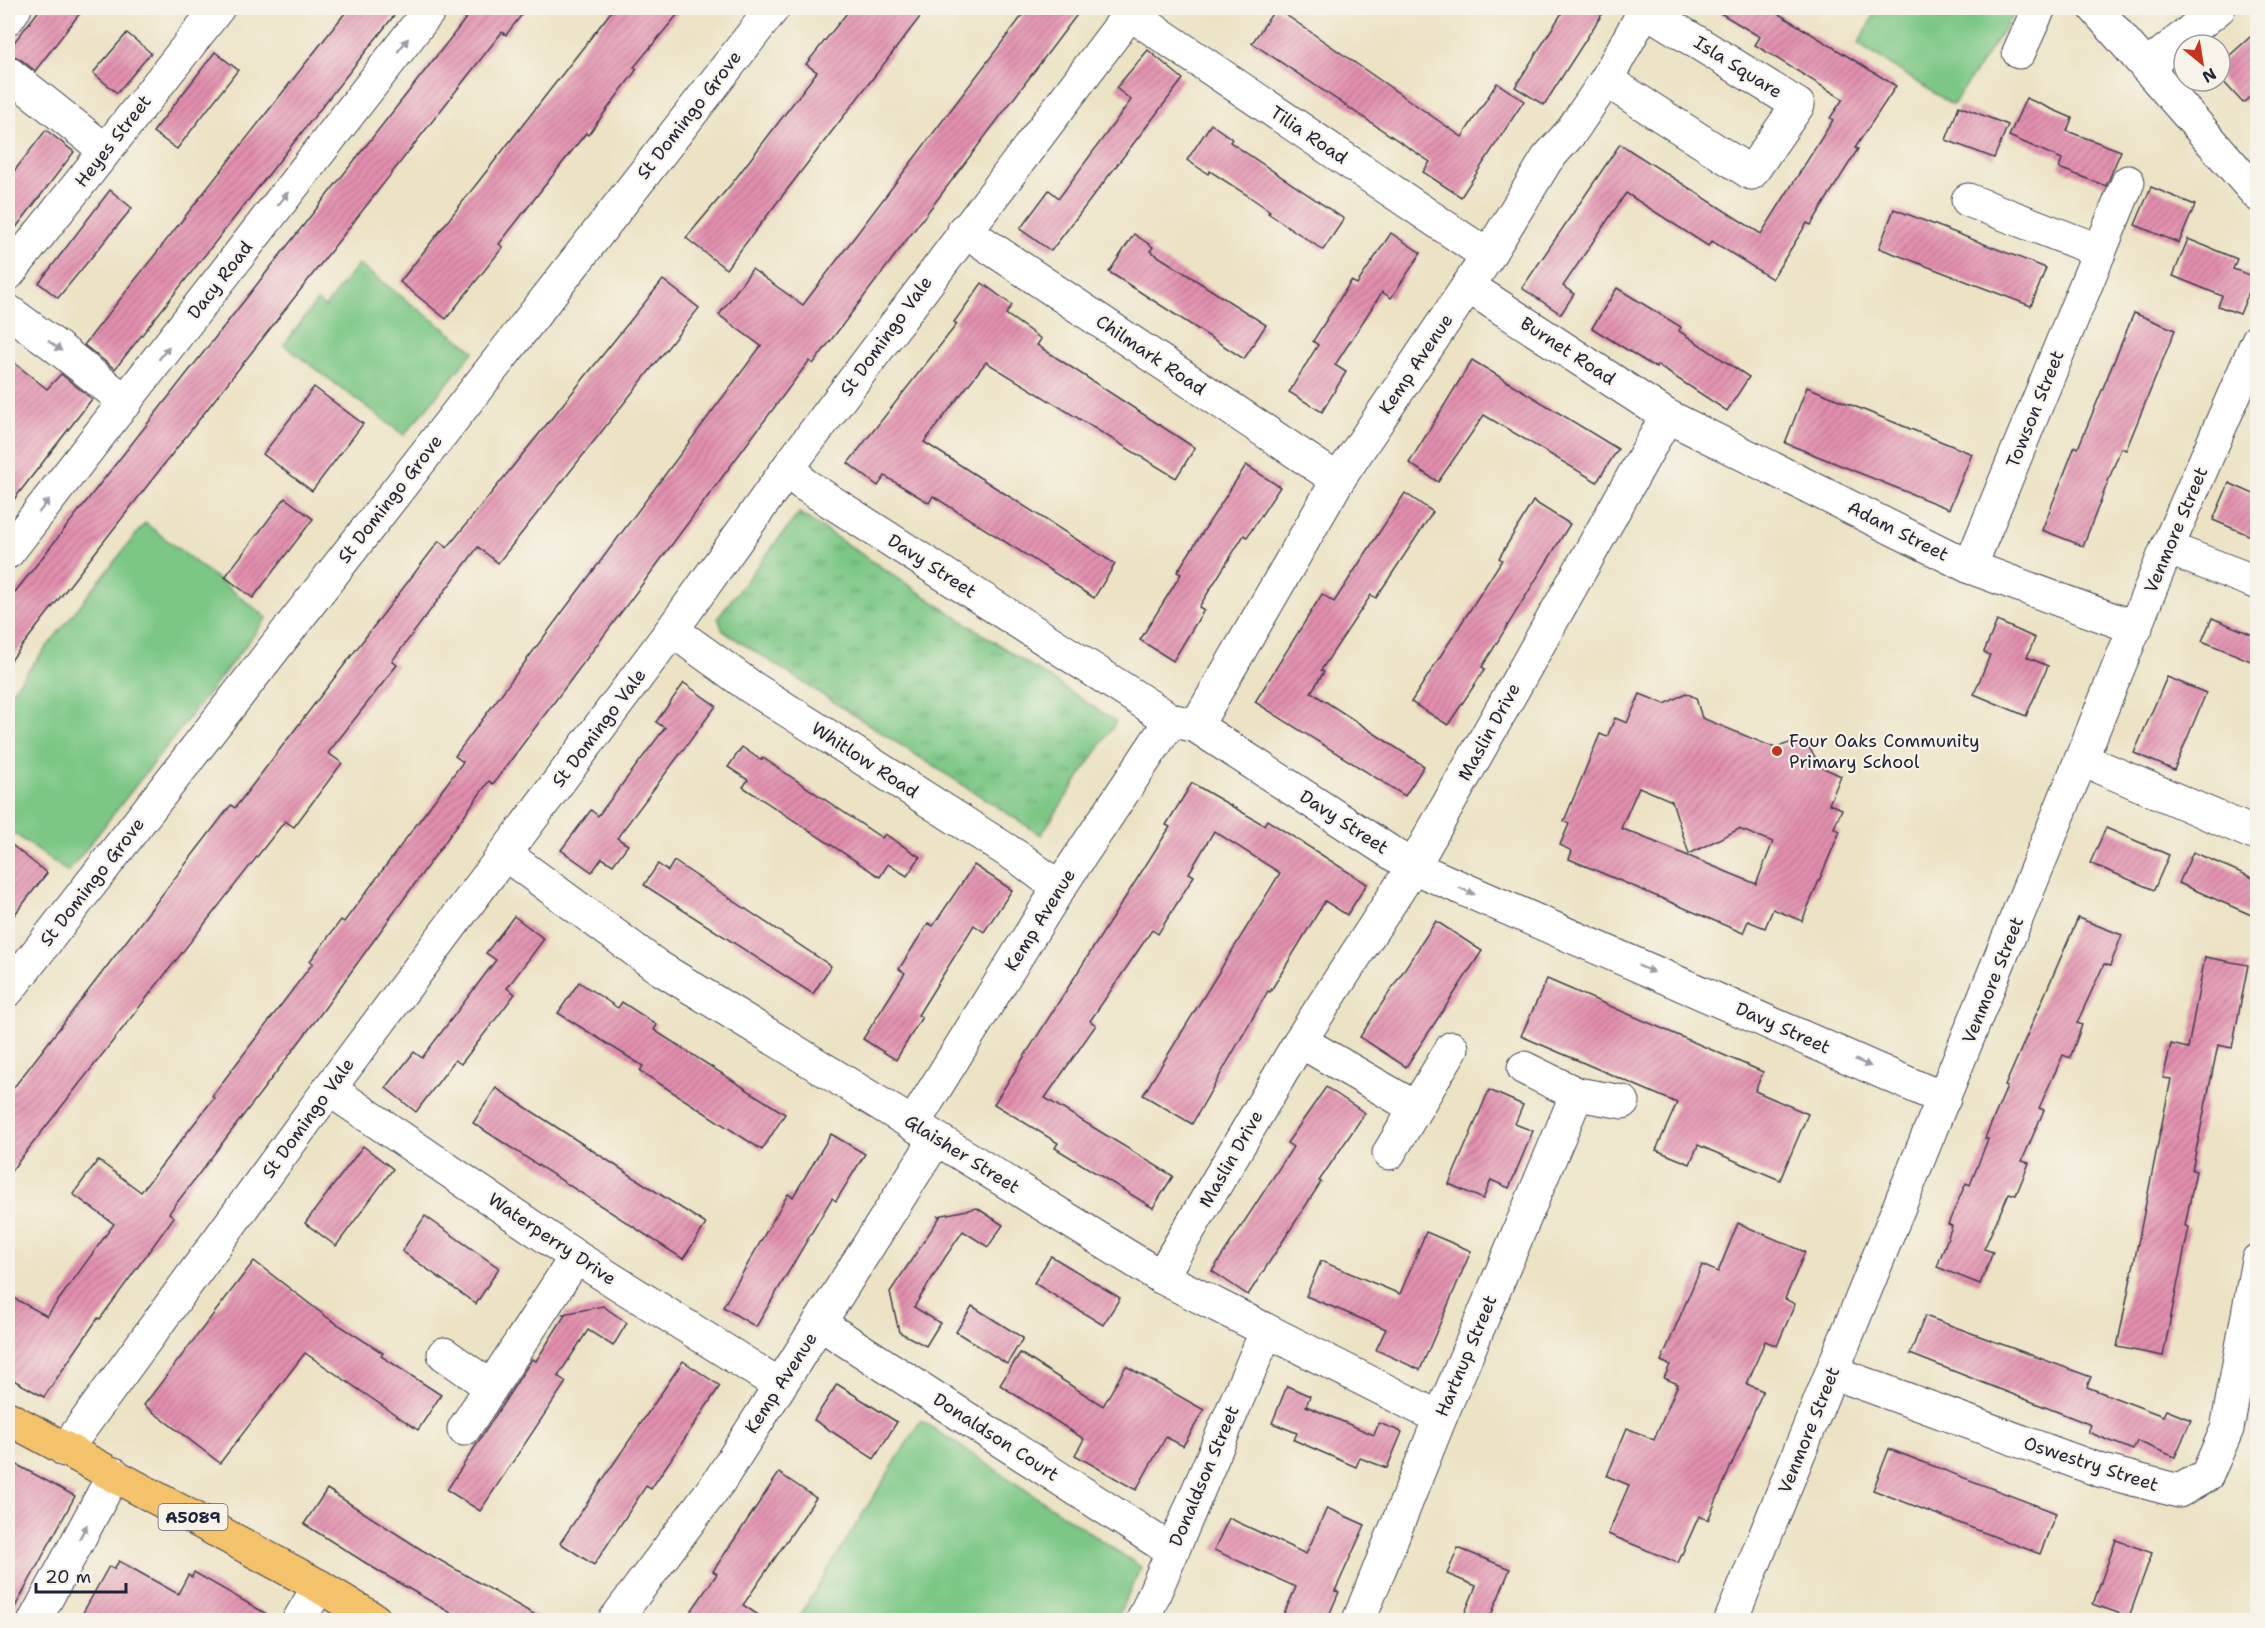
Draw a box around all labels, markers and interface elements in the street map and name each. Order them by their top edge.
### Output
street label: Isla Square [1689,30,1787,104]
north arrow [2172,33,2232,93]
one-way arrow [396,37,408,52]
street label: St Domingo Grove [631,46,747,184]
text: N [2199,63,2220,88]
street label: Heyes Street [69,90,157,192]
street label: Tilia Road [1266,100,1352,170]
one-way arrow [277,191,289,206]
street label: Dacy Road [182,236,258,324]
street label: St Domingo Vale [834,271,938,401]
street label: Chilmark Road [1091,309,1211,401]
street label: Kemp Avenue [1374,309,1458,419]
street label: Burnet Road [1516,311,1620,391]
one-way arrow [47,339,63,352]
one-way arrow [158,345,170,361]
street label: Towson Street [2001,347,2070,471]
street label: St Domingo Grove [332,430,448,568]
street label: Venmore Street [2139,463,2213,597]
street label: Adam Street [1843,495,1953,567]
one-way arrow [37,499,49,514]
street label: Davy Street [883,528,981,604]
street label: St Domingo Vale [546,664,652,792]
street label: Maslin Drive [1452,679,1526,785]
street label: Whitlow Road [807,716,923,804]
place label: Four Oaks Community Primary School [1789,729,1980,774]
marker: Four Oaks Community Primary School [1770,744,1784,758]
street label: Davy Street [1295,784,1393,860]
street label: St Domingo Grove [34,813,150,951]
street label: Kemp Avenue [999,864,1081,976]
one-way arrow [1458,886,1476,896]
street label: Venmore Street [1957,913,2029,1047]
one-way arrow [1637,964,1654,973]
street label: Davy Street [1732,996,1834,1060]
street label: St Domingo Vale [256,1053,360,1183]
one-way arrow [1854,1059,1871,1068]
street label: Maslin Drive [1193,1106,1269,1212]
street label: Glaisher Street [900,1109,1024,1199]
street label: Waterperry Drive [483,1187,621,1291]
street label: Hartnup Street [1430,1291,1502,1420]
street label: Kemp Avenue [739,1328,823,1438]
street label: Venmore Street [1773,1363,1845,1497]
street label: Donaldson Court [928,1387,1064,1487]
street label: Donaldson Street [1164,1402,1245,1550]
street label: Oswestry Street [2021,1431,2162,1497]
road number: A5089 [158,1504,228,1530]
one-way arrow [78,1523,88,1540]
scale bar [36,1556,126,1594]
text: 20 m [45,1565,91,1589]

